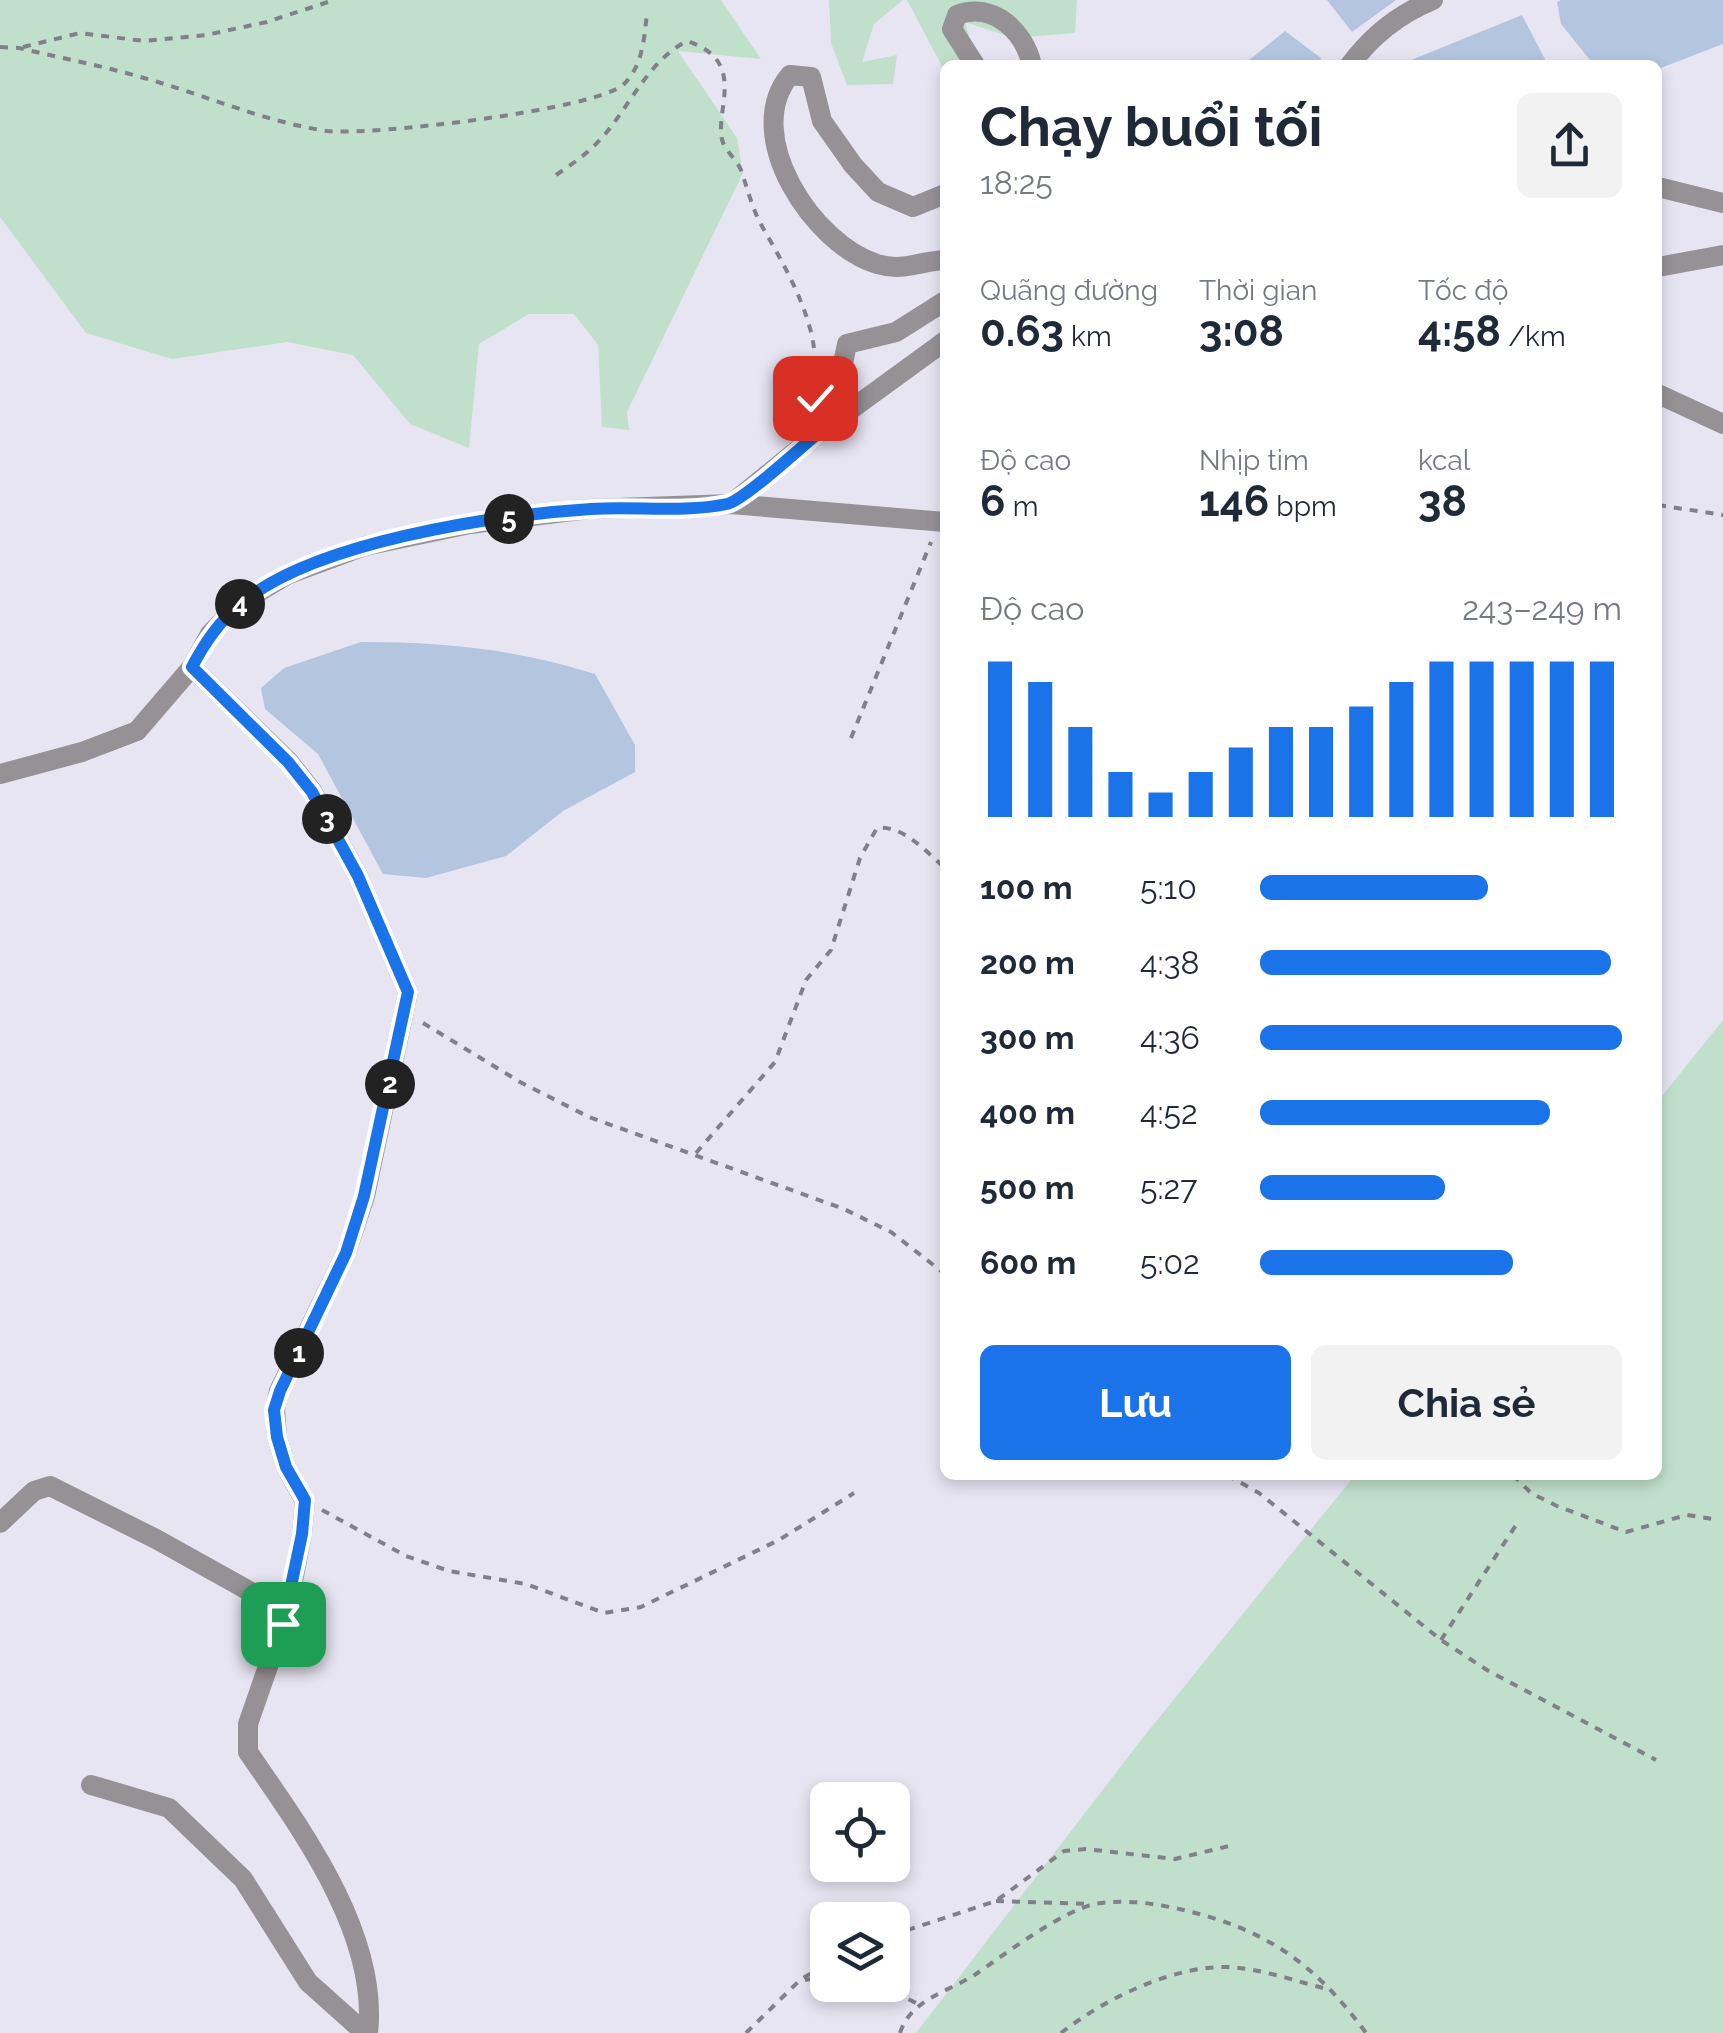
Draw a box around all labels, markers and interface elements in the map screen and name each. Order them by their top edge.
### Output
button: share [1517,93,1622,198]
text: Chạy buổi tối [980,94,1322,159]
text: 18:25 [980,164,1053,201]
text: Quãng đường [980,274,1158,307]
text: Thời gian [1199,274,1317,307]
text: Tốc độ [1418,274,1508,307]
text: 0.63 [980,307,1064,356]
text: 3:08 [1199,307,1284,356]
text: 4:58 [1418,307,1501,356]
text: km [1064,320,1112,353]
text: /km [1501,320,1566,353]
pin [773,356,858,441]
icon: check [788,371,843,426]
text: Độ cao [980,444,1071,477]
text: Nhịp tim [1199,444,1309,477]
text: kcal [1418,444,1470,477]
text: 6 [980,477,1006,526]
text: 146 [1199,477,1269,526]
text: 38 [1418,477,1467,526]
text: m [1006,490,1038,523]
text: bpm [1269,490,1337,523]
pin: 5 [484,494,534,544]
text: 5 [501,502,517,535]
pin: 4 [215,579,265,629]
text: 4 [232,587,248,620]
text: Độ cao [980,590,1084,627]
text: 243–249 m [1462,590,1622,627]
pin: 3 [302,794,352,844]
text: 3 [319,802,335,835]
text: 100 m [980,869,1073,906]
text: 5:10 [1140,869,1197,906]
text: 200 m [980,944,1075,981]
text: 4:38 [1140,944,1200,981]
text: 300 m [980,1019,1075,1056]
text: 4:36 [1140,1019,1200,1056]
pin: 2 [365,1059,415,1109]
text: 2 [382,1067,398,1100]
text: 400 m [980,1094,1075,1131]
text: 4:52 [1140,1094,1198,1131]
text: 500 m [980,1169,1075,1206]
text: 5:27 [1140,1169,1197,1206]
text: 600 m [980,1244,1076,1281]
text: 5:02 [1140,1244,1200,1281]
pin: 1 [274,1328,324,1378]
text: 1 [292,1336,306,1369]
button: Lưu [980,1345,1291,1460]
button: Chia sẻ [1311,1345,1622,1460]
pin [241,1582,326,1667]
icon: arrive [256,1597,311,1652]
map controls [810,1782,910,2002]
button: locate [810,1782,910,1882]
button: layers [810,1902,910,2002]

